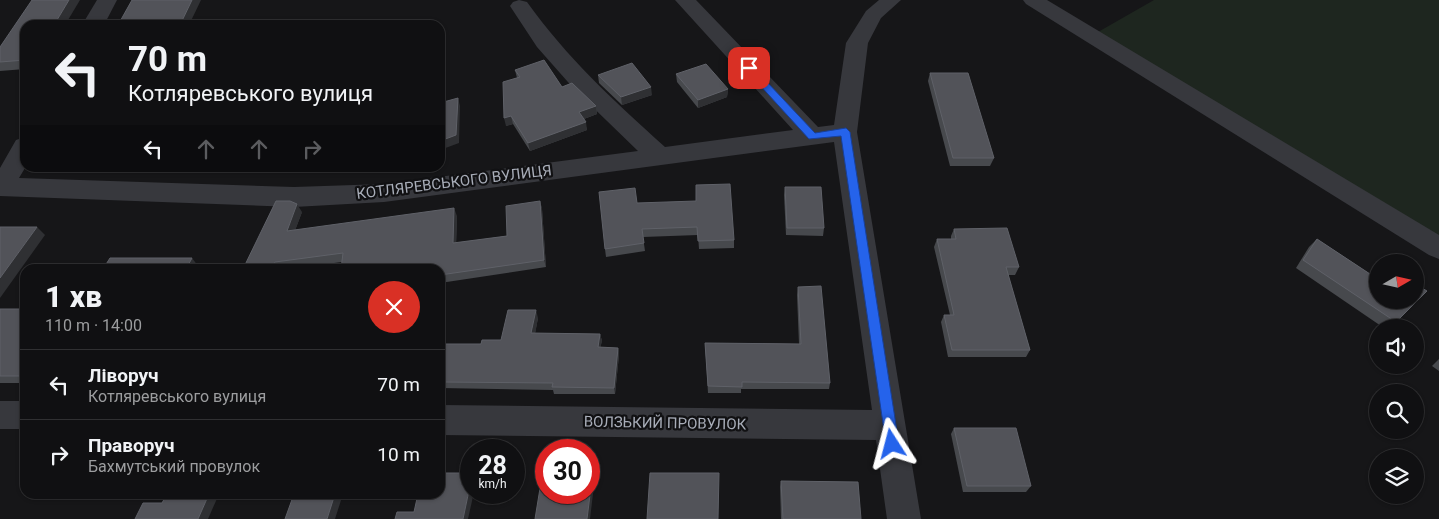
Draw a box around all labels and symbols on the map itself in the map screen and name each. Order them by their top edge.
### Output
pin [728,47,770,89]
street label: КОТЛЯРЕВСЬКОГО ВУЛИЦЯ [355,161,553,203]
north arrow [1369,254,1424,309]
street label: ВОЛЗЬКИЙ ПРОВУЛОК [584,413,747,433]
position arrow [865,417,917,469]
speed limit sign: 30 [535,439,600,504]

